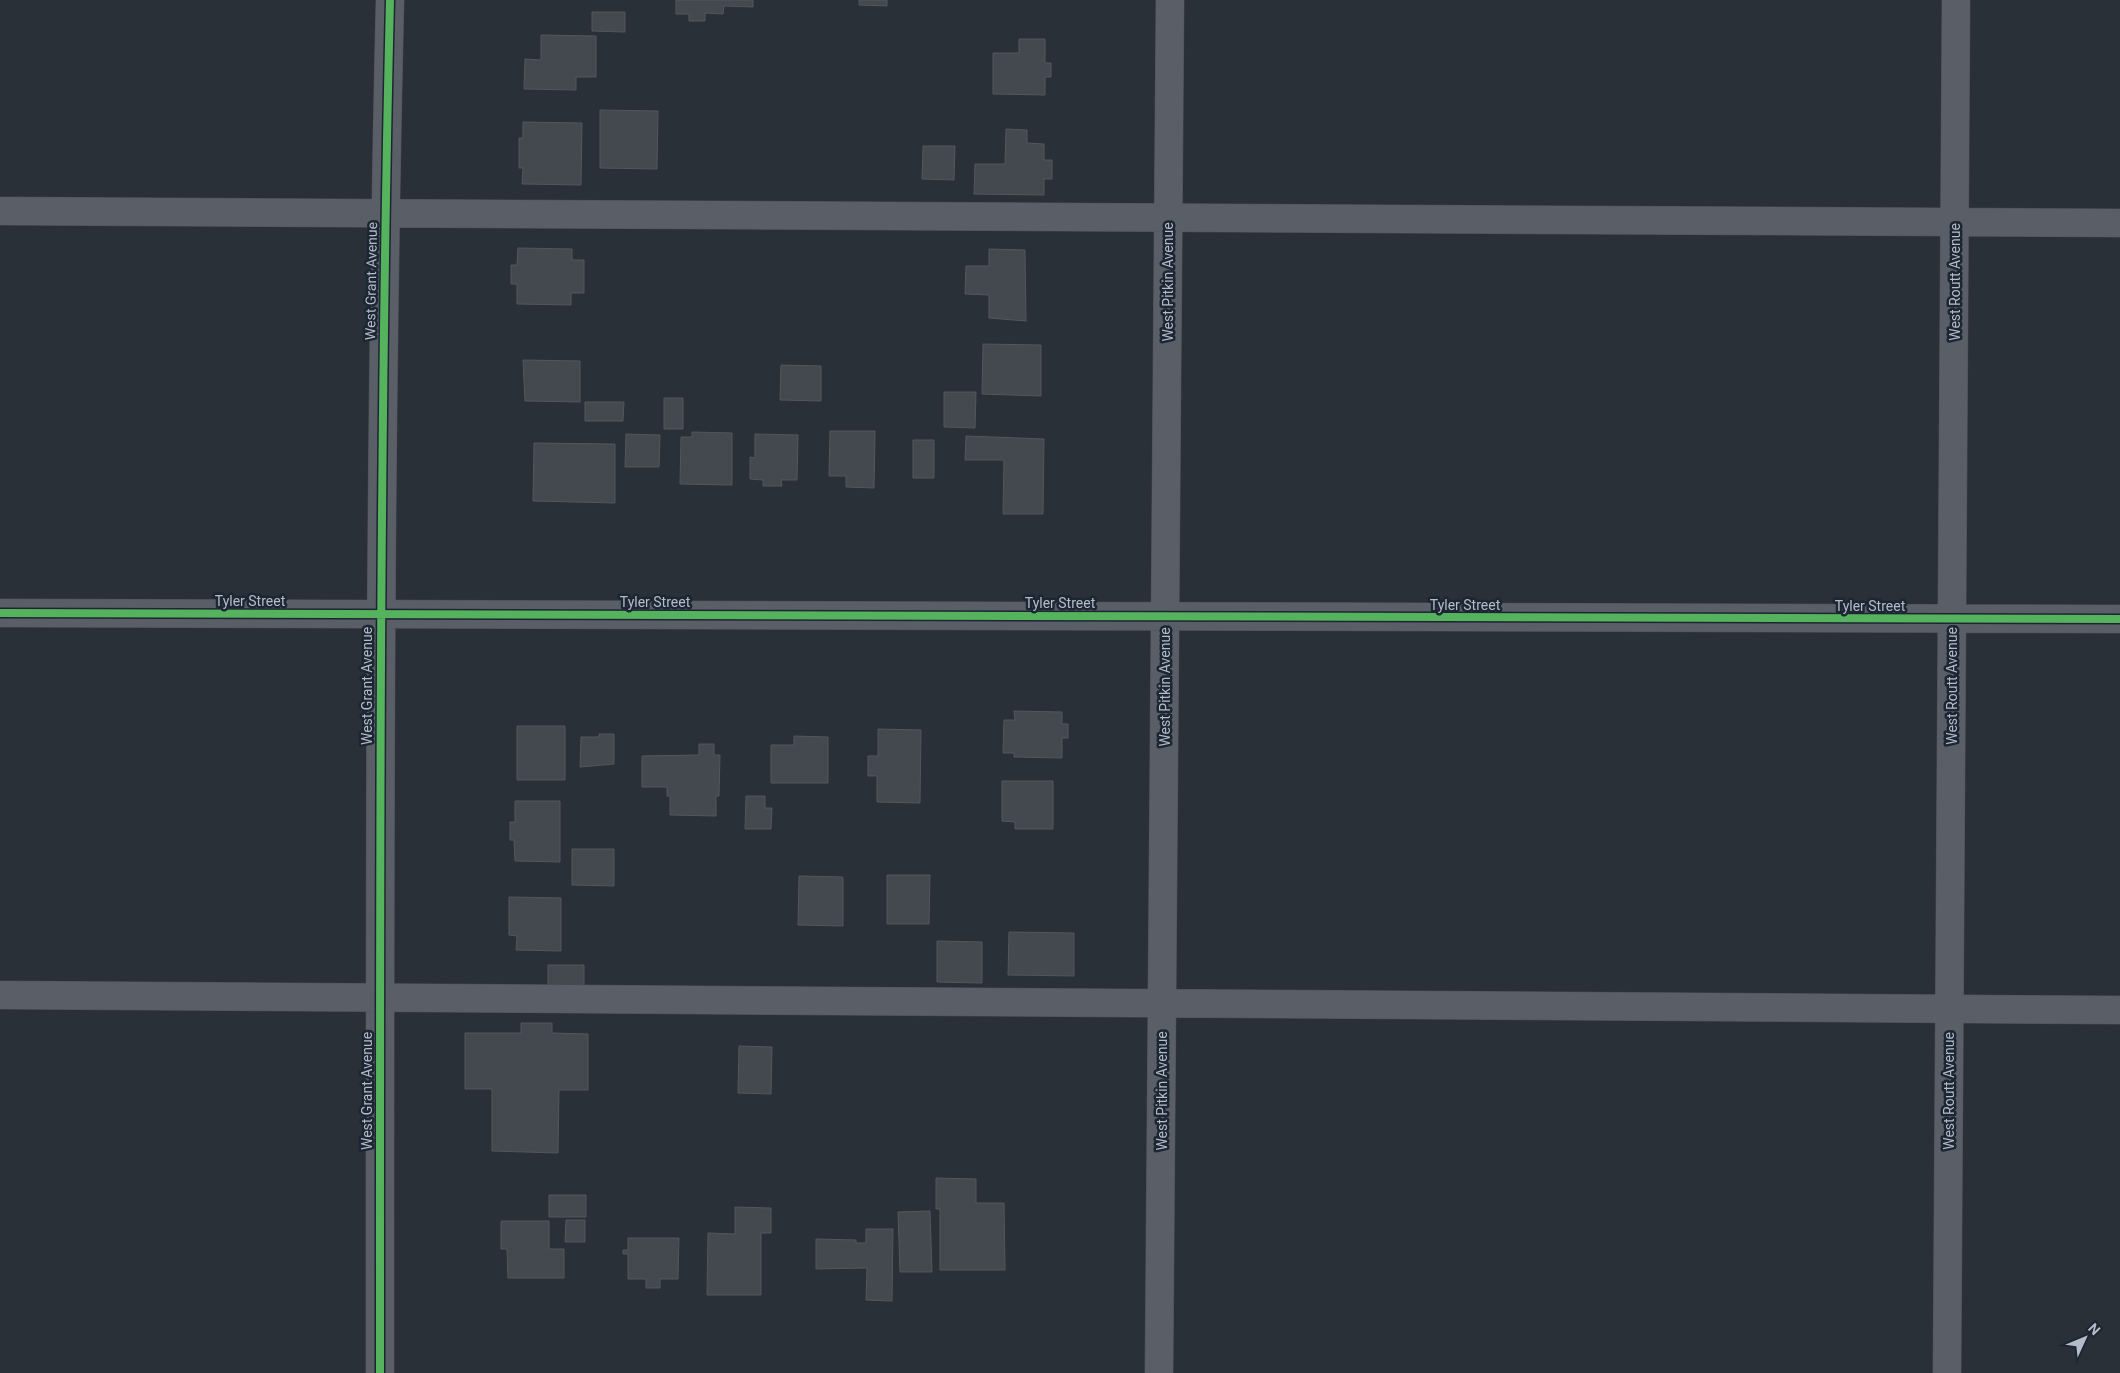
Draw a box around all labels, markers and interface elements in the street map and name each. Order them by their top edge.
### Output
street label: West Grant Avenue [362,222,380,340]
street label: West Pitkin Avenue [1160,222,1176,342]
street label: West Routt Avenue [1947,223,1963,341]
street label: Tyler Street [215,593,286,609]
street label: Tyler Street [620,594,691,610]
street label: Tyler Street [1025,595,1096,611]
street label: Tyler Street [1430,597,1501,613]
street label: Tyler Street [1835,598,1906,614]
street label: West Grant Avenue [359,627,375,745]
street label: West Pitkin Avenue [1157,627,1173,747]
street label: West Routt Avenue [1944,627,1960,745]
street label: West Pitkin Avenue [1154,1031,1170,1151]
street label: West Grant Avenue [359,1032,375,1150]
street label: West Routt Avenue [1941,1032,1957,1150]
north arrow [2060,1313,2110,1363]
text: N [2085,1320,2104,1338]

